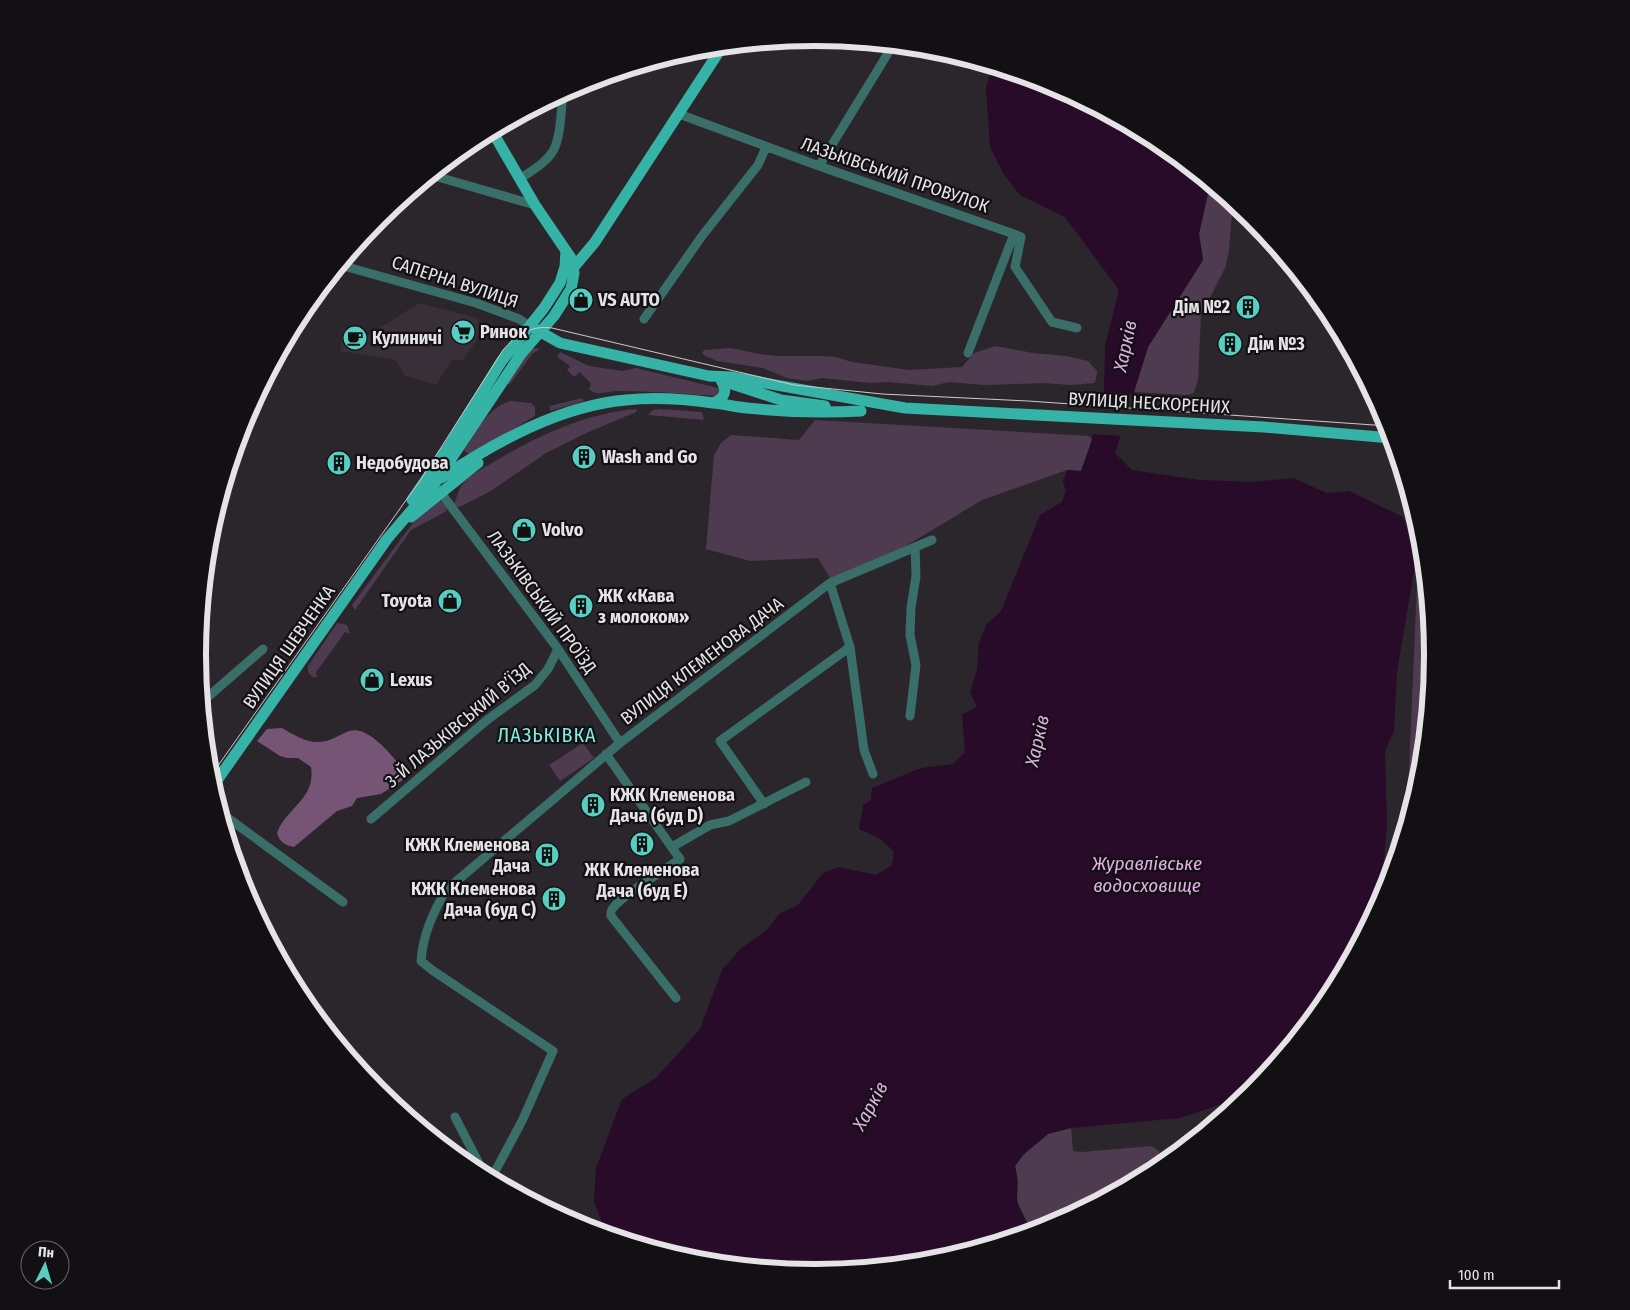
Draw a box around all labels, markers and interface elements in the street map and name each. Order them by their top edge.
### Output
street label: ЛАЗЬКІВСЬКИЙ ПРОВУЛОК [798,132,992,218]
street label: САПЕРНА ВУЛИЦЯ [389,251,521,313]
shop icon: VS AUTO [568,287,594,313]
place label: VS AUTO [597,289,660,311]
building icon: Дім №2 [1235,294,1261,320]
place label: Дім №2 [1172,296,1230,318]
water label: Харків [1108,318,1142,375]
supermarket icon: Ринок [450,319,476,345]
place label: Ринок [480,321,528,343]
cafe icon: Кулиничі [342,325,368,351]
place label: Кулиничі [372,327,442,349]
building icon: Дім №3 [1217,331,1243,357]
place label: Дім №3 [1247,333,1305,355]
street label: ВУЛИЦЯ НЕСКОРЕНИХ [1068,388,1231,418]
building icon: Wash and Go [571,444,597,470]
place label: Wash and Go [602,446,698,468]
building icon: Недобудова [326,450,352,476]
place label: Недобудова [356,452,449,474]
shop icon: Volvo [511,517,537,543]
place label: Volvo [541,519,584,541]
street label: ЛАЗЬКІВСЬКИЙ ПРОЇЗД [483,526,601,678]
street label: ВУЛИЦЯ ШЕВЧЕНКА [238,581,340,713]
place label: ЖК «Кава з молоком» [597,585,689,628]
shop icon: Toyota [437,588,463,614]
place label: Toyota [382,590,432,612]
street label: ВУЛИЦЯ КЛЕМЕНОВА ДАЧА [616,592,788,729]
building icon: ЖК «Кава з молоком» [568,593,594,619]
street label: 3-Й ЛАЗЬКІВСЬКИЙ В’ЇЗД [381,658,535,792]
shop icon: Lexus [359,667,385,693]
place label: Lexus [390,669,433,691]
water label: Харків [1020,713,1054,770]
district label: ЛАЗЬКІВКА [497,723,597,747]
place label: КЖК Клеменова Дача (буд D) [609,784,735,827]
building icon: КЖК Клеменова Дача (буд D) [580,792,606,818]
building icon: ЖК Клеменова Дача (буд Е) [629,831,655,857]
place label: КЖК Клеменова Дача [405,834,530,877]
building icon: КЖК Клеменова Дача [534,842,560,868]
water label: Журавлівське водосховище [1091,852,1202,897]
place label: ЖК Клеменова Дача (буд Е) [584,859,699,902]
place label: КЖК Клеменова Дача (буд С) [411,878,537,921]
building icon: КЖК Клеменова Дача (буд С) [541,886,567,912]
water label: Харків [847,1078,893,1135]
north arrow [20,1240,70,1290]
text: Пн [37,1243,55,1262]
scale bar [1450,1258,1559,1290]
text: 100 m [1458,1266,1495,1284]

